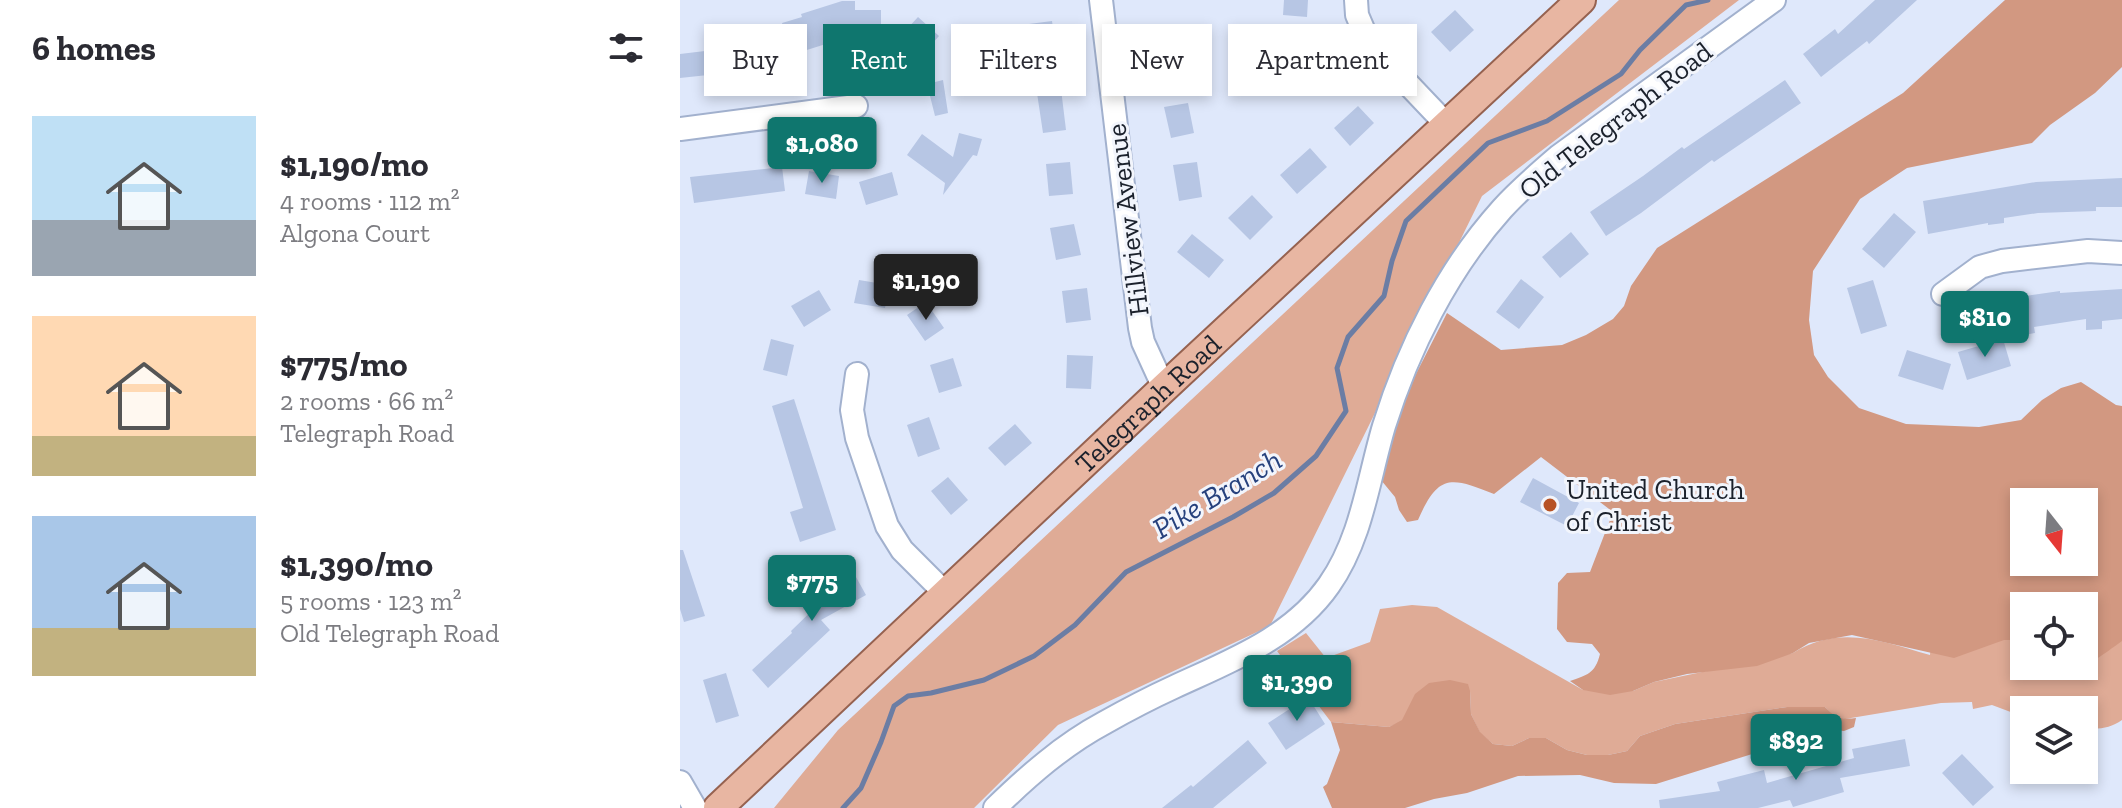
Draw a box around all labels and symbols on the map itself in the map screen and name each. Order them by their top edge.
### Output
street label: Old Telegraph Road [1512,35,1718,206]
pin: $1,080 [757,117,887,185]
street label: Hillview Avenue [1099,122,1156,318]
pin: $1,190 [861,254,991,322]
pin: $810 [1938,291,2032,359]
street label: Telegraph Road [1068,328,1228,480]
water label: Pike Branch [1146,441,1288,547]
place label: United Church of Christ [1566,473,1745,538]
north arrow [2010,488,2098,576]
marker: United Church of Christ [1541,496,1559,514]
pin: $775 [765,555,859,623]
pin: $1,390 [1232,655,1362,723]
pin: $892 [1749,714,1843,782]

